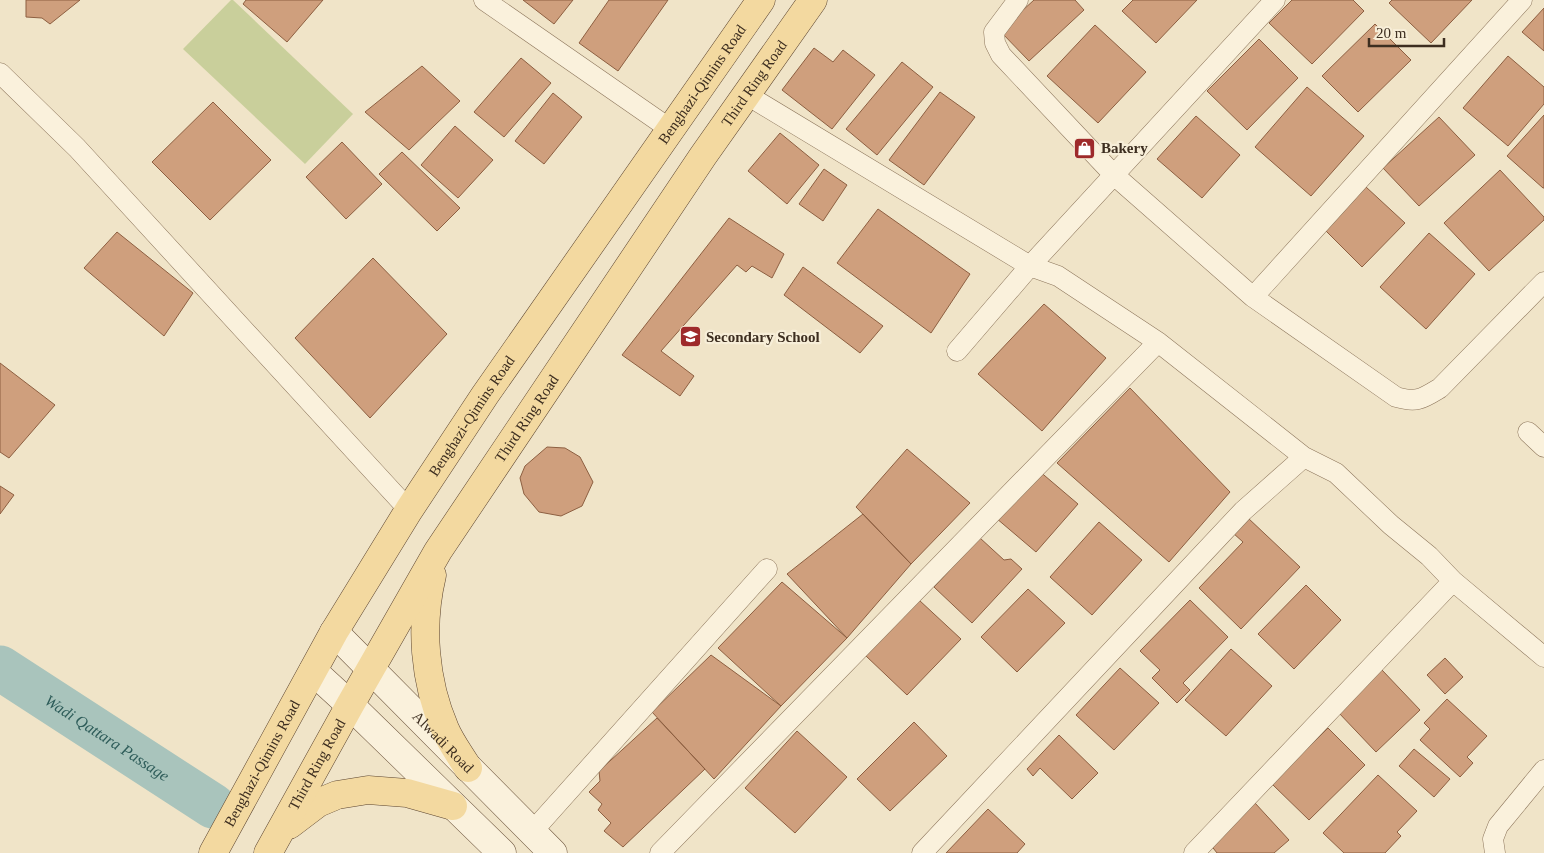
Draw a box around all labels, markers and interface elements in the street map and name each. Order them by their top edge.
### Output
scale bar [1369,15,1444,47]
street label: Benghazi-Qimins Road [655,21,749,147]
text: 20 m [1376,25,1407,41]
street label: Third Ring Road [718,37,790,130]
shop icon: Bakery [1073,136,1097,160]
place label: Bakery [1101,140,1148,156]
school or university icon: Secondary School [678,325,702,349]
place label: Secondary School [706,329,820,345]
street label: Benghazi-Qimins Road [426,353,518,479]
street label: Third Ring Road [492,371,562,465]
water label: Wadi Qattara Passage [42,691,173,784]
street label: Benghazi-Qimins Road [221,697,303,829]
street label: Alwadi Road [409,708,477,776]
street label: Third Ring Road [285,716,349,813]

